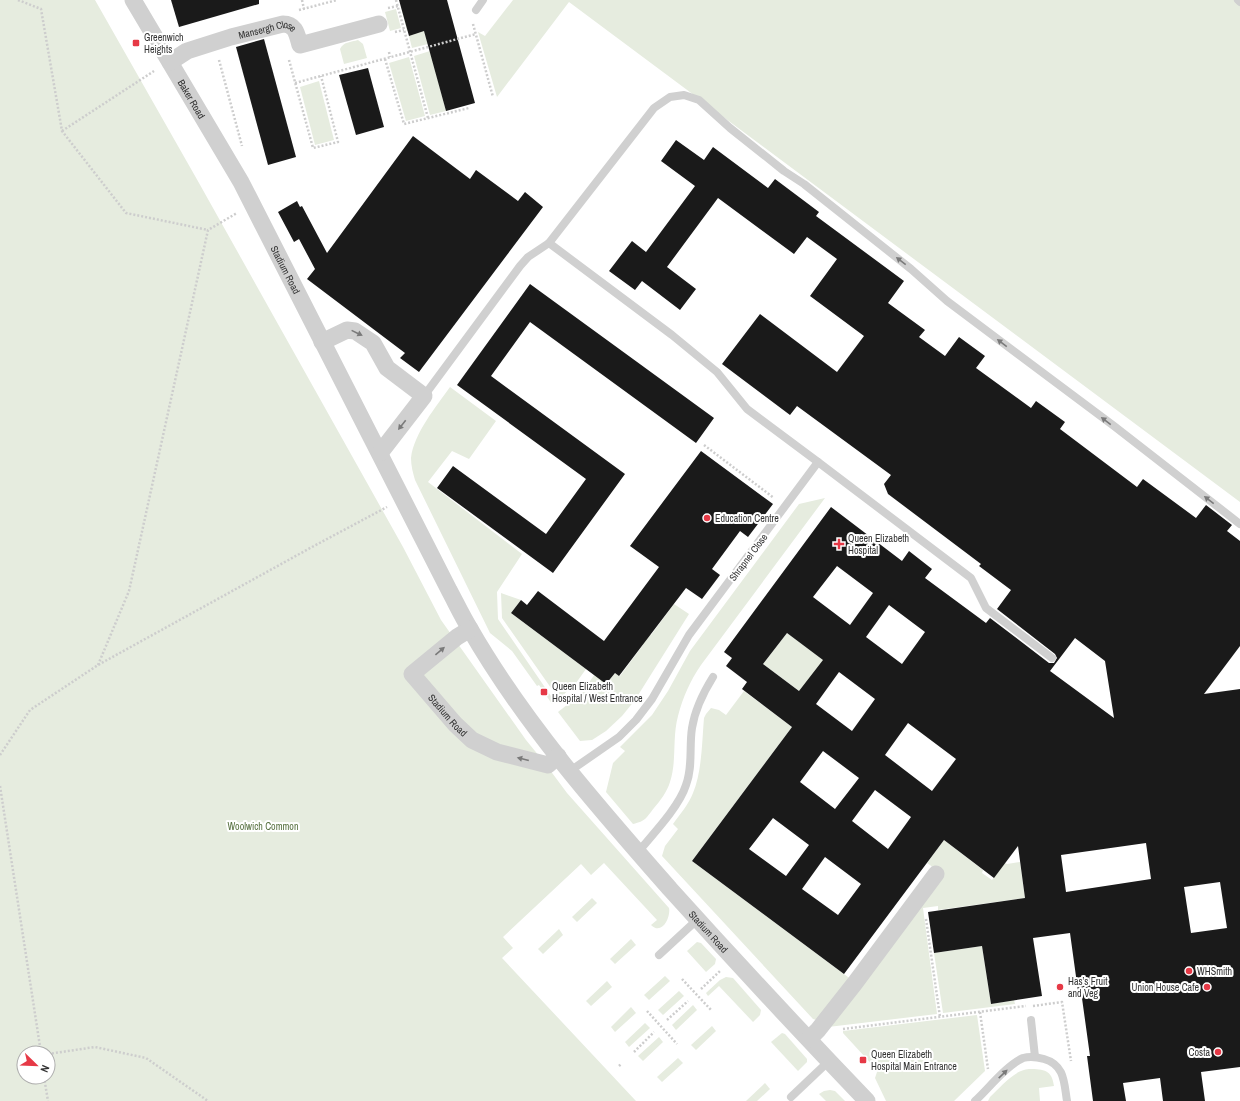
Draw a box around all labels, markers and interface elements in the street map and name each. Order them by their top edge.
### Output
street label: Mansergh Close [237,18,300,42]
place label: Greenwich Heights [144,31,184,56]
marker: Greenwich Heights [131,38,141,48]
street label: Baker Road [175,77,208,121]
street label: Stadium Road [268,244,303,296]
one-way arrow [896,257,907,266]
one-way arrow [351,330,363,336]
one-way arrow [997,339,1008,347]
one-way arrow [1101,417,1112,425]
one-way arrow [398,419,406,430]
one-way arrow [1204,496,1215,505]
place label: Education Centre [715,512,779,525]
marker: Education Centre [702,513,712,523]
street label: Shrapnel Close [726,531,771,584]
place label: Queen Elizabeth Hospital [848,532,909,557]
marker: Queen Elizabeth Hospital [833,538,845,550]
one-way arrow [435,646,446,655]
place label: Queen Elizabeth Hospital / West Entrance [552,680,643,705]
marker: Queen Elizabeth Hospital / West Entrance [539,687,549,697]
street label: Stadium Road [425,692,470,739]
one-way arrow [517,755,529,761]
park label: Woolwich Common [228,820,298,833]
street label: Stadium Road [686,908,731,956]
place label: WHSmith [1197,965,1232,978]
marker: WHSmith [1184,966,1194,976]
place label: Has’s Fruit and Veg [1068,975,1108,1000]
place label: Union House Cafe [1132,981,1199,994]
marker: Has’s Fruit and Veg [1055,982,1065,992]
marker: Union House Cafe [1202,982,1212,992]
north arrow [16,1045,56,1085]
place label: Costa [1189,1046,1210,1059]
marker: Costa [1213,1047,1223,1057]
place label: Queen Elizabeth Hospital Main Entrance [871,1048,957,1073]
marker: Queen Elizabeth Hospital Main Entrance [858,1055,868,1065]
text: N [37,1063,53,1075]
one-way arrow [998,1069,1008,1079]

